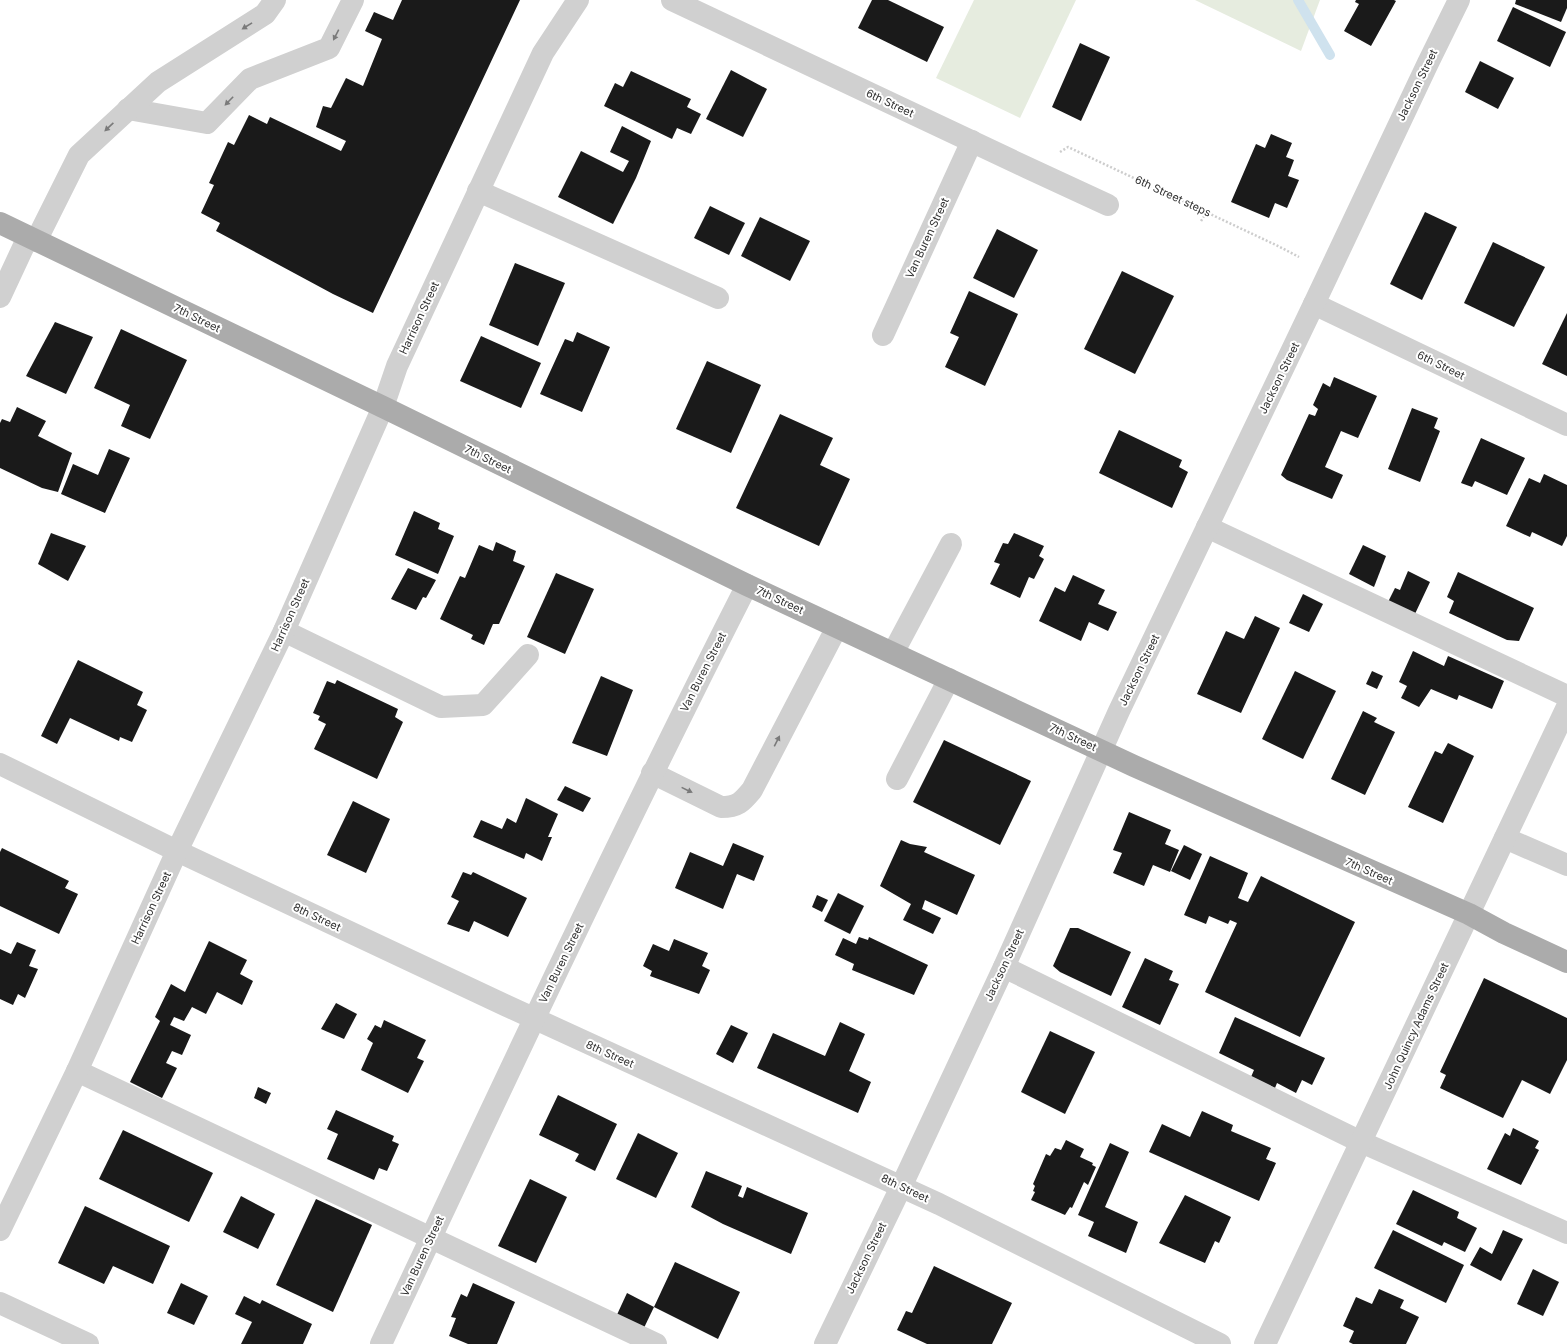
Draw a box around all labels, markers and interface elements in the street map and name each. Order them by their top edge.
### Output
one-way arrow [241,22,253,29]
one-way arrow [333,29,339,41]
street label: Jackson Street [1394,47,1441,123]
street label: 6th Street [864,86,916,120]
one-way arrow [224,96,234,106]
one-way arrow [104,122,114,132]
street label: 6th Street steps [1133,172,1213,220]
street label: Van Buren Street [902,195,952,281]
street label: Harrison Street [396,279,442,357]
street label: 7th Street [171,301,223,336]
street label: Jackson Street [1256,340,1303,416]
street label: 6th Street [1415,348,1467,383]
street label: 7th Street [462,442,514,477]
street label: Harrison Street [268,576,313,654]
street label: 7th Street [754,583,806,617]
street label: Van Buren Street [677,629,729,714]
street label: Jackson Street [1116,632,1163,708]
street label: 7th Street [1047,720,1099,754]
one-way arrow [774,736,780,747]
one-way arrow [682,787,693,793]
street label: 7th Street [1343,854,1395,888]
street label: Harrison Street [128,869,174,947]
street label: 8th Street [291,900,343,934]
street label: Van Buren Street [536,920,587,1005]
street label: Jackson Street [981,926,1027,1003]
street label: John Quincy Adams Street [1380,960,1452,1092]
street label: 8th Street [584,1037,637,1071]
street label: 8th Street [879,1171,931,1205]
street label: Van Buren Street [397,1213,447,1299]
street label: Jackson Street [843,1220,890,1296]

